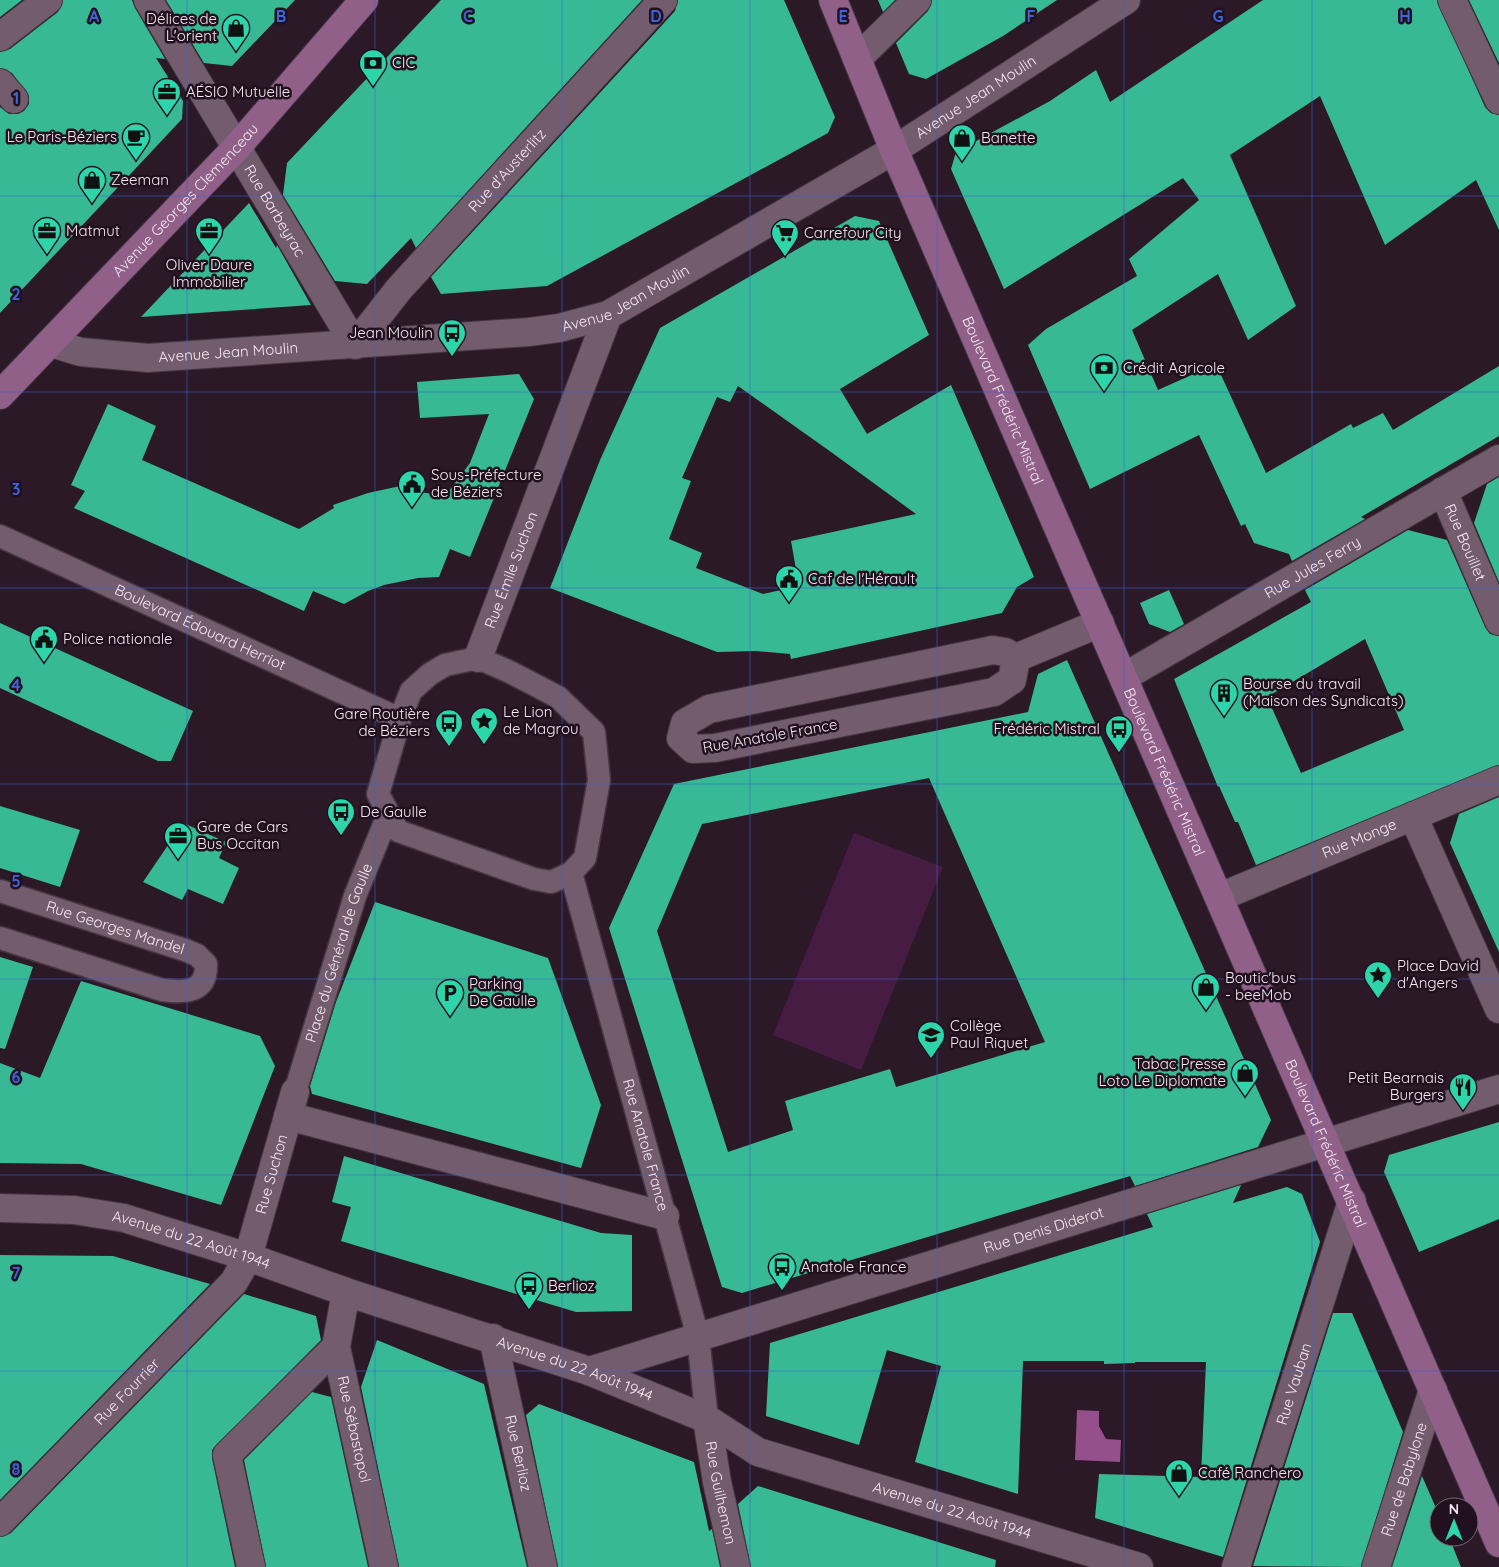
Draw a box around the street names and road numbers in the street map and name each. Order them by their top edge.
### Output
street label: Avenue Jean Moulin [912,51,1039,143]
street label: Avenue Georges Clemenceau [108,119,262,280]
street label: Rue d'Austerlitz [464,125,550,216]
street label: Rue Barbeyrac [240,161,310,260]
street label: Avenue Jean Moulin [560,260,693,336]
street label: Boulevard Frédéric Mistral [958,313,1048,487]
street label: Avenue Jean Moulin [158,338,299,366]
street label: Rue Bouillet [1441,501,1491,584]
street label: Rue Émile Suchon [480,509,542,631]
street label: Rue Jules Ferry [1261,532,1364,602]
street label: Boulevard Édouard Herriot [112,580,289,674]
street label: Boulevard Frédéric Mistral [1120,685,1209,859]
street label: Rue Anatole France [701,714,839,757]
street label: Rue Monge [1319,814,1399,862]
street label: Place du Général de Gaulle [301,860,376,1045]
street label: Rue Georges Mandel [44,896,187,958]
street label: Boulevard Frédéric Mistral [1281,1056,1371,1230]
street label: Rue Anatole France [619,1077,673,1213]
street label: Rue Suchon [251,1132,291,1216]
street label: Rue Denis Diderot [981,1202,1106,1257]
street label: Avenue du 22 Août 1944 [111,1206,273,1273]
street label: Avenue du 22 Août 1944 [494,1332,656,1405]
street label: Rue Vauban [1272,1340,1315,1427]
street label: Rue Fourrier [90,1354,164,1429]
street label: Rue Sébastopol [334,1374,375,1484]
street label: Rue Berlioz [501,1413,536,1493]
street label: Rue de Babylone [1376,1420,1431,1539]
street label: Rue Guilhemon [702,1440,741,1546]
street label: Avenue du 22 Août 1944 [871,1477,1034,1543]

